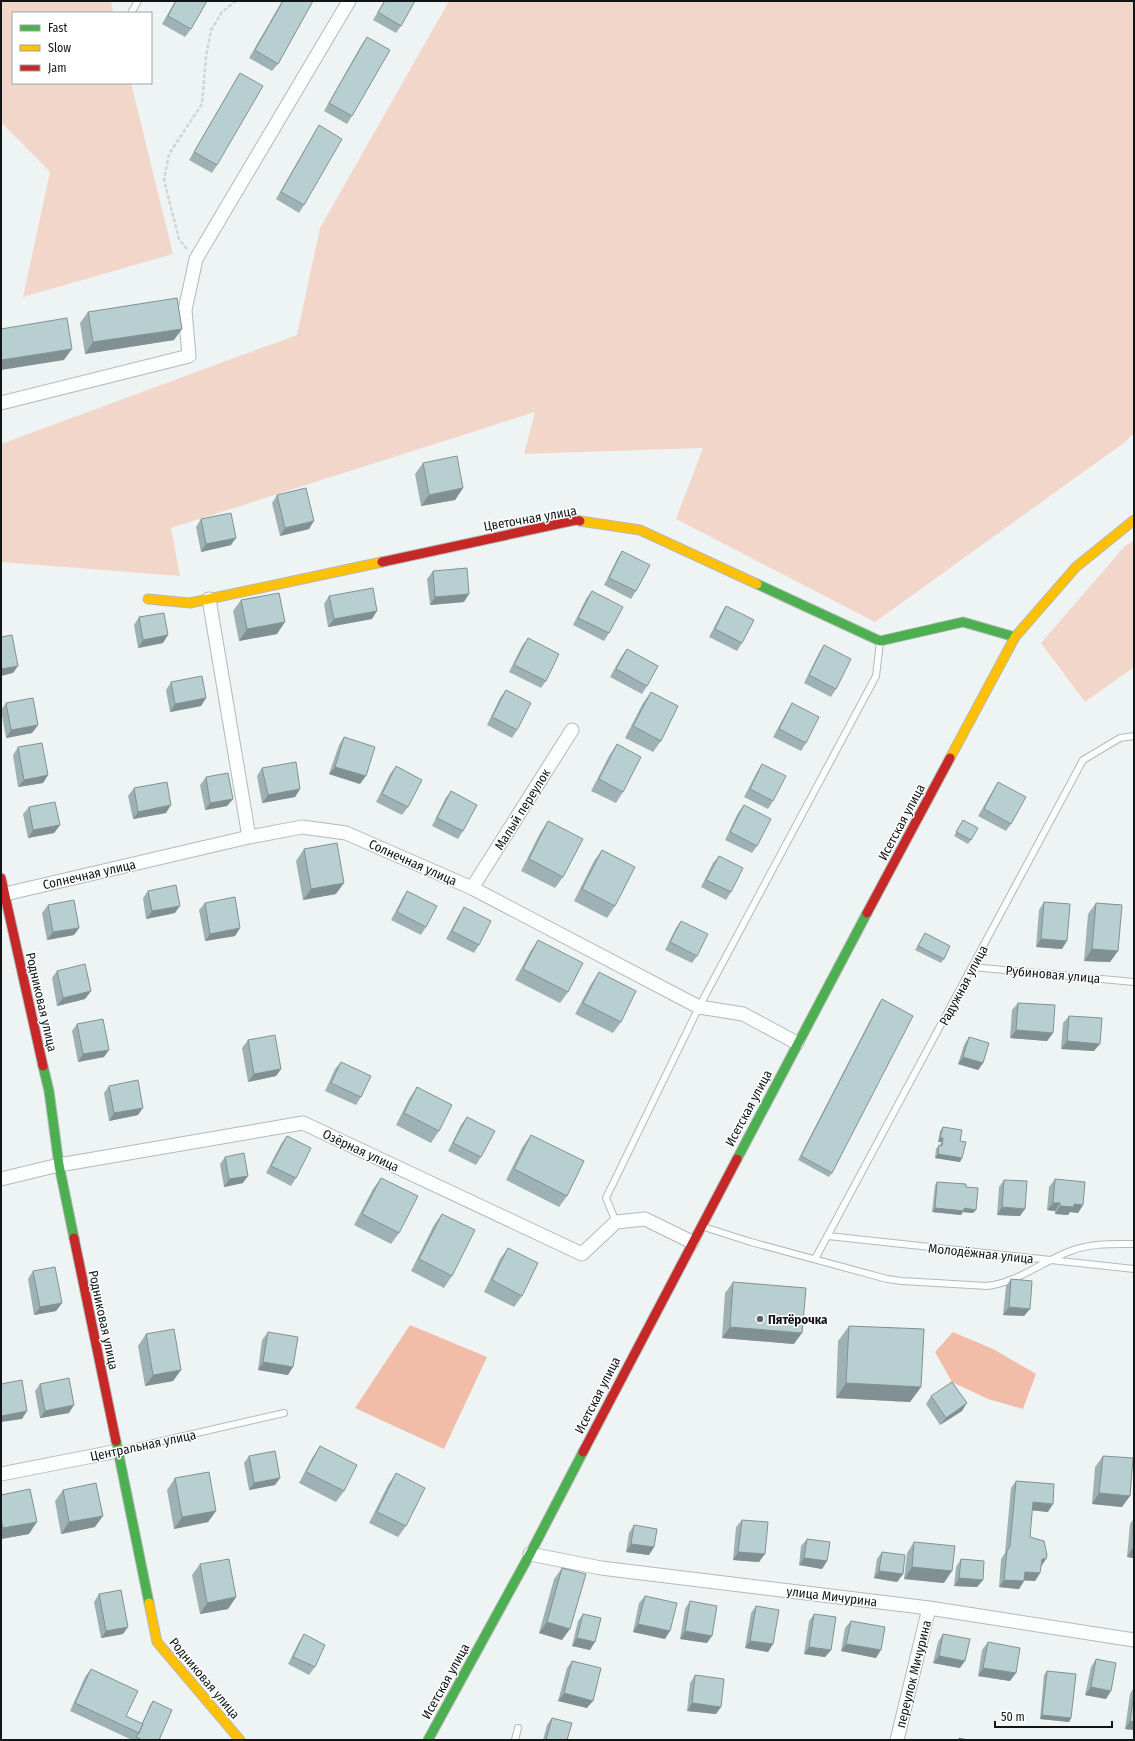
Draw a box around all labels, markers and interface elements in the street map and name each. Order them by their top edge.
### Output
legend [12,12,152,84]
text: Fast [48,21,67,35]
text: Slow [48,41,71,55]
text: Jam [48,61,66,75]
street label: Цветочная улица [482,503,578,534]
street label: Малый переулок [491,766,553,853]
street label: Исетская улица [875,782,928,863]
street label: Солнечная улица [366,836,459,889]
street label: Солнечная улица [41,857,137,892]
street label: Радужная улица [936,943,991,1028]
street label: Родниковая улица [23,951,60,1053]
street label: Рубиновая улица [1005,963,1101,986]
street label: Исетская улица [722,1068,775,1149]
street label: Озёрная улица [320,1126,401,1175]
street label: Молодёжная улица [928,1241,1034,1266]
street label: Родниковая улица [86,1269,121,1371]
place label: Пятёрочка [768,1312,828,1327]
marker: Пятёрочка [755,1314,765,1324]
street label: Исетская улица [572,1354,623,1436]
street label: Центральная улица [89,1427,197,1464]
street label: улица Мичурина [786,1583,878,1610]
street label: переулок Мичурина [893,1619,934,1730]
street label: Родниковая улица [166,1635,243,1722]
street label: Исетская улица [418,1641,472,1722]
scale bar [995,1703,1112,1729]
text: 50 m [1001,1710,1025,1724]

